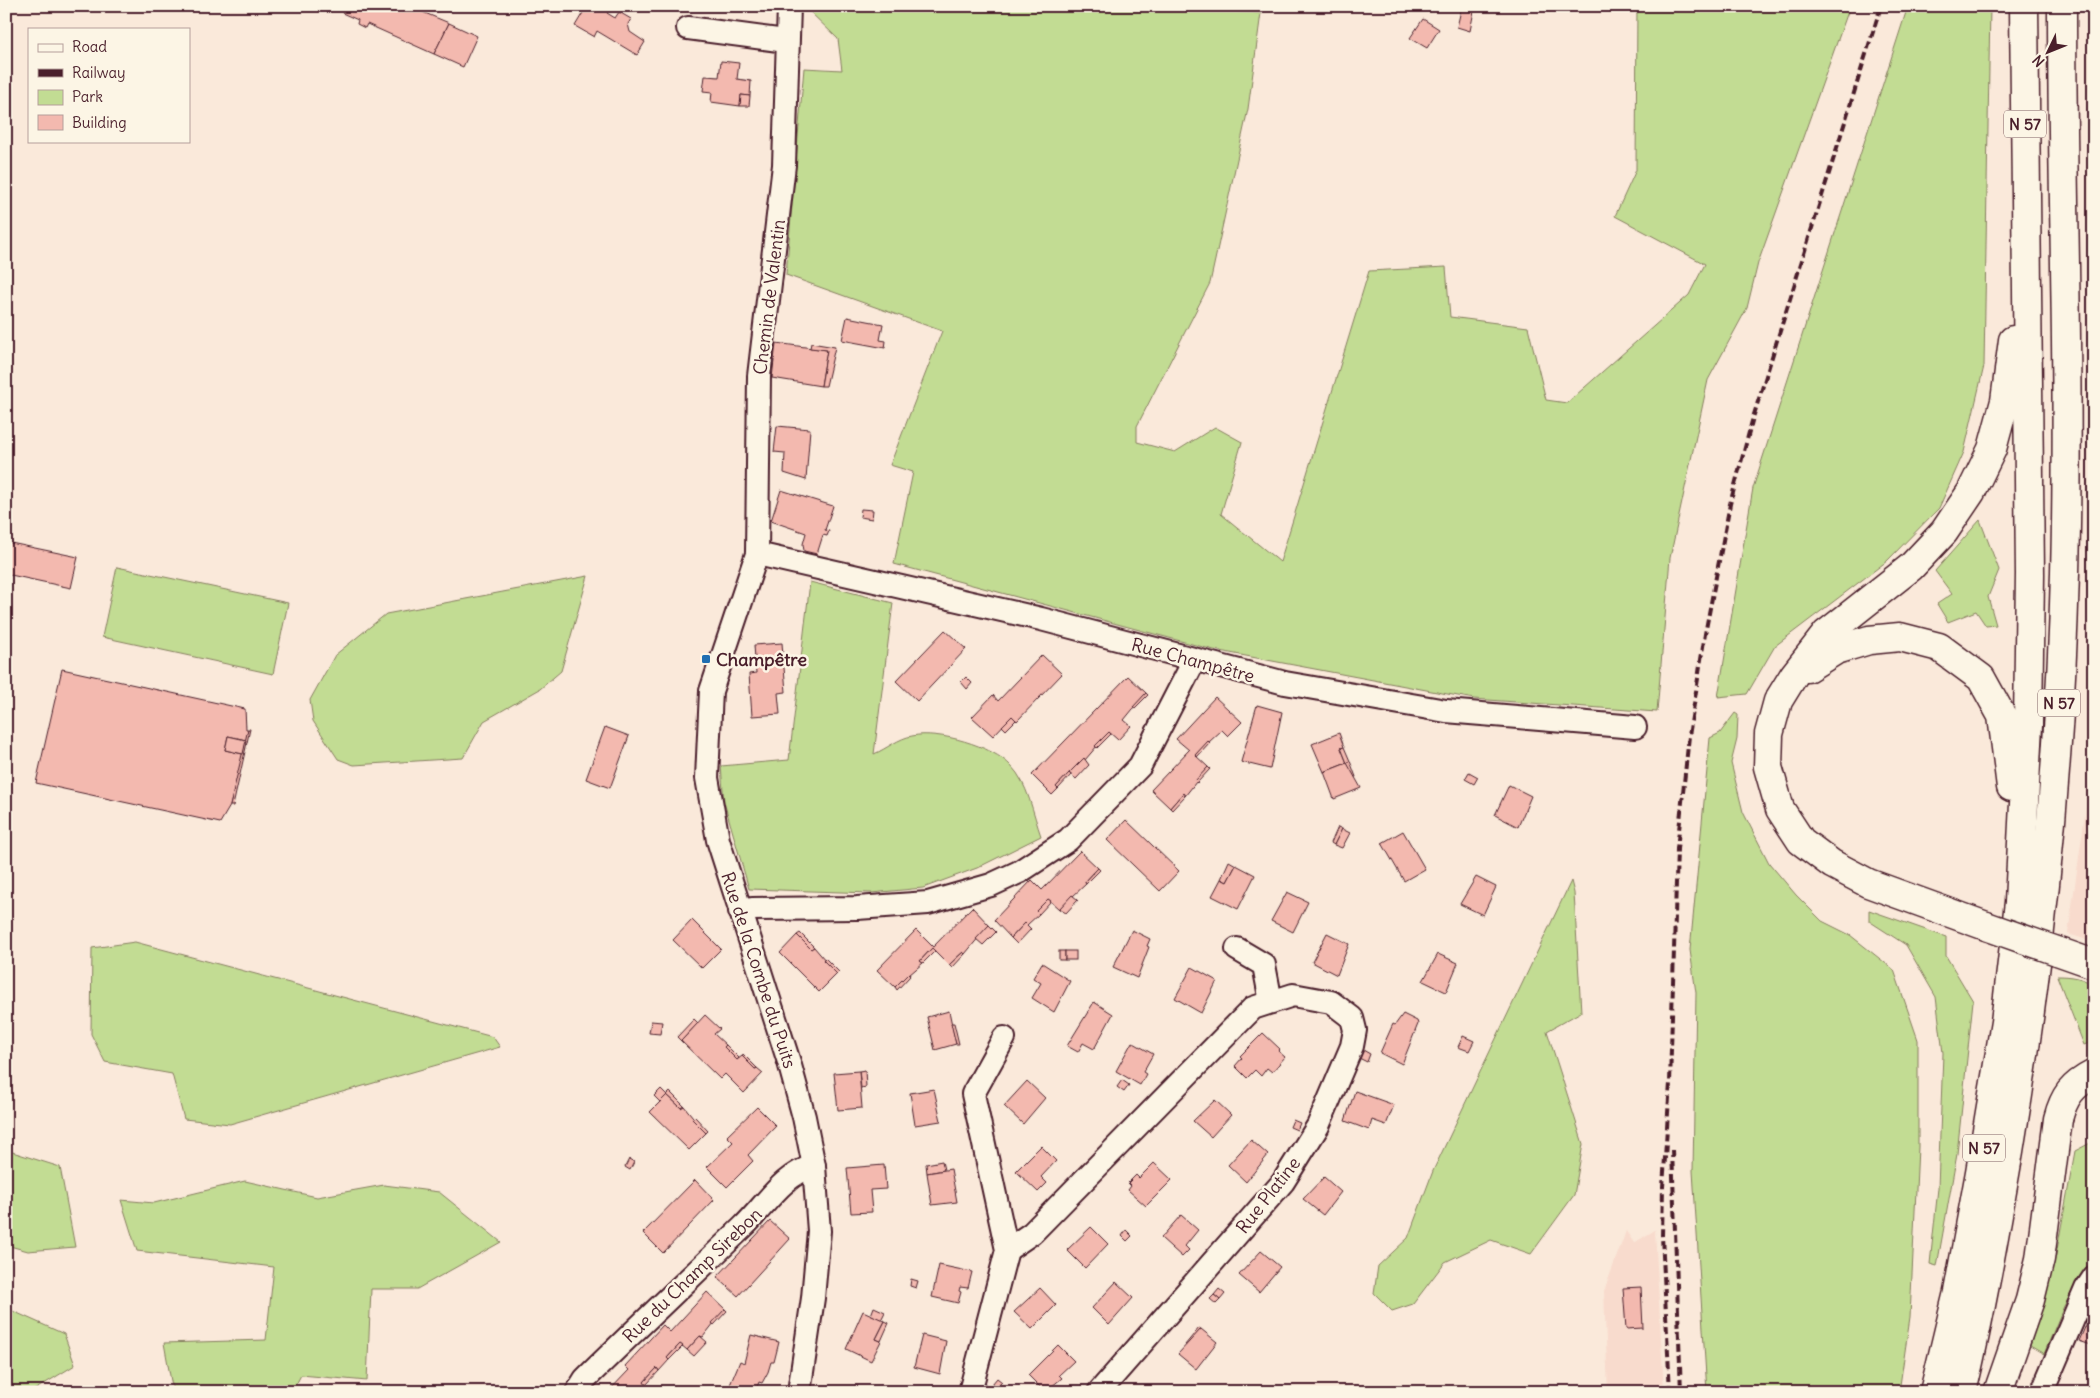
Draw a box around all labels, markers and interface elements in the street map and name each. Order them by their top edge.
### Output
legend [28,28,190,142]
north arrow [2022,28,2072,78]
text: Road [72,37,107,56]
text: N [2029,51,2048,71]
text: Railway [72,63,126,82]
text: Park [72,87,103,106]
road number: N 57 [2004,110,2046,138]
text: Building [72,113,127,132]
street label: Chemin de Valentin [748,218,790,376]
street label: Rue Champêtre [1129,633,1257,687]
place label: Champêtre [716,648,807,671]
marker: Champêtre [700,653,712,665]
road number: N 57 [2038,690,2080,716]
street label: Rue de la Combe du Puits [716,869,802,1071]
road number: N 57 [1963,1134,2005,1162]
street label: Rue Platine [1231,1152,1305,1238]
street label: Rue du Champ Sirebon [617,1202,767,1348]

